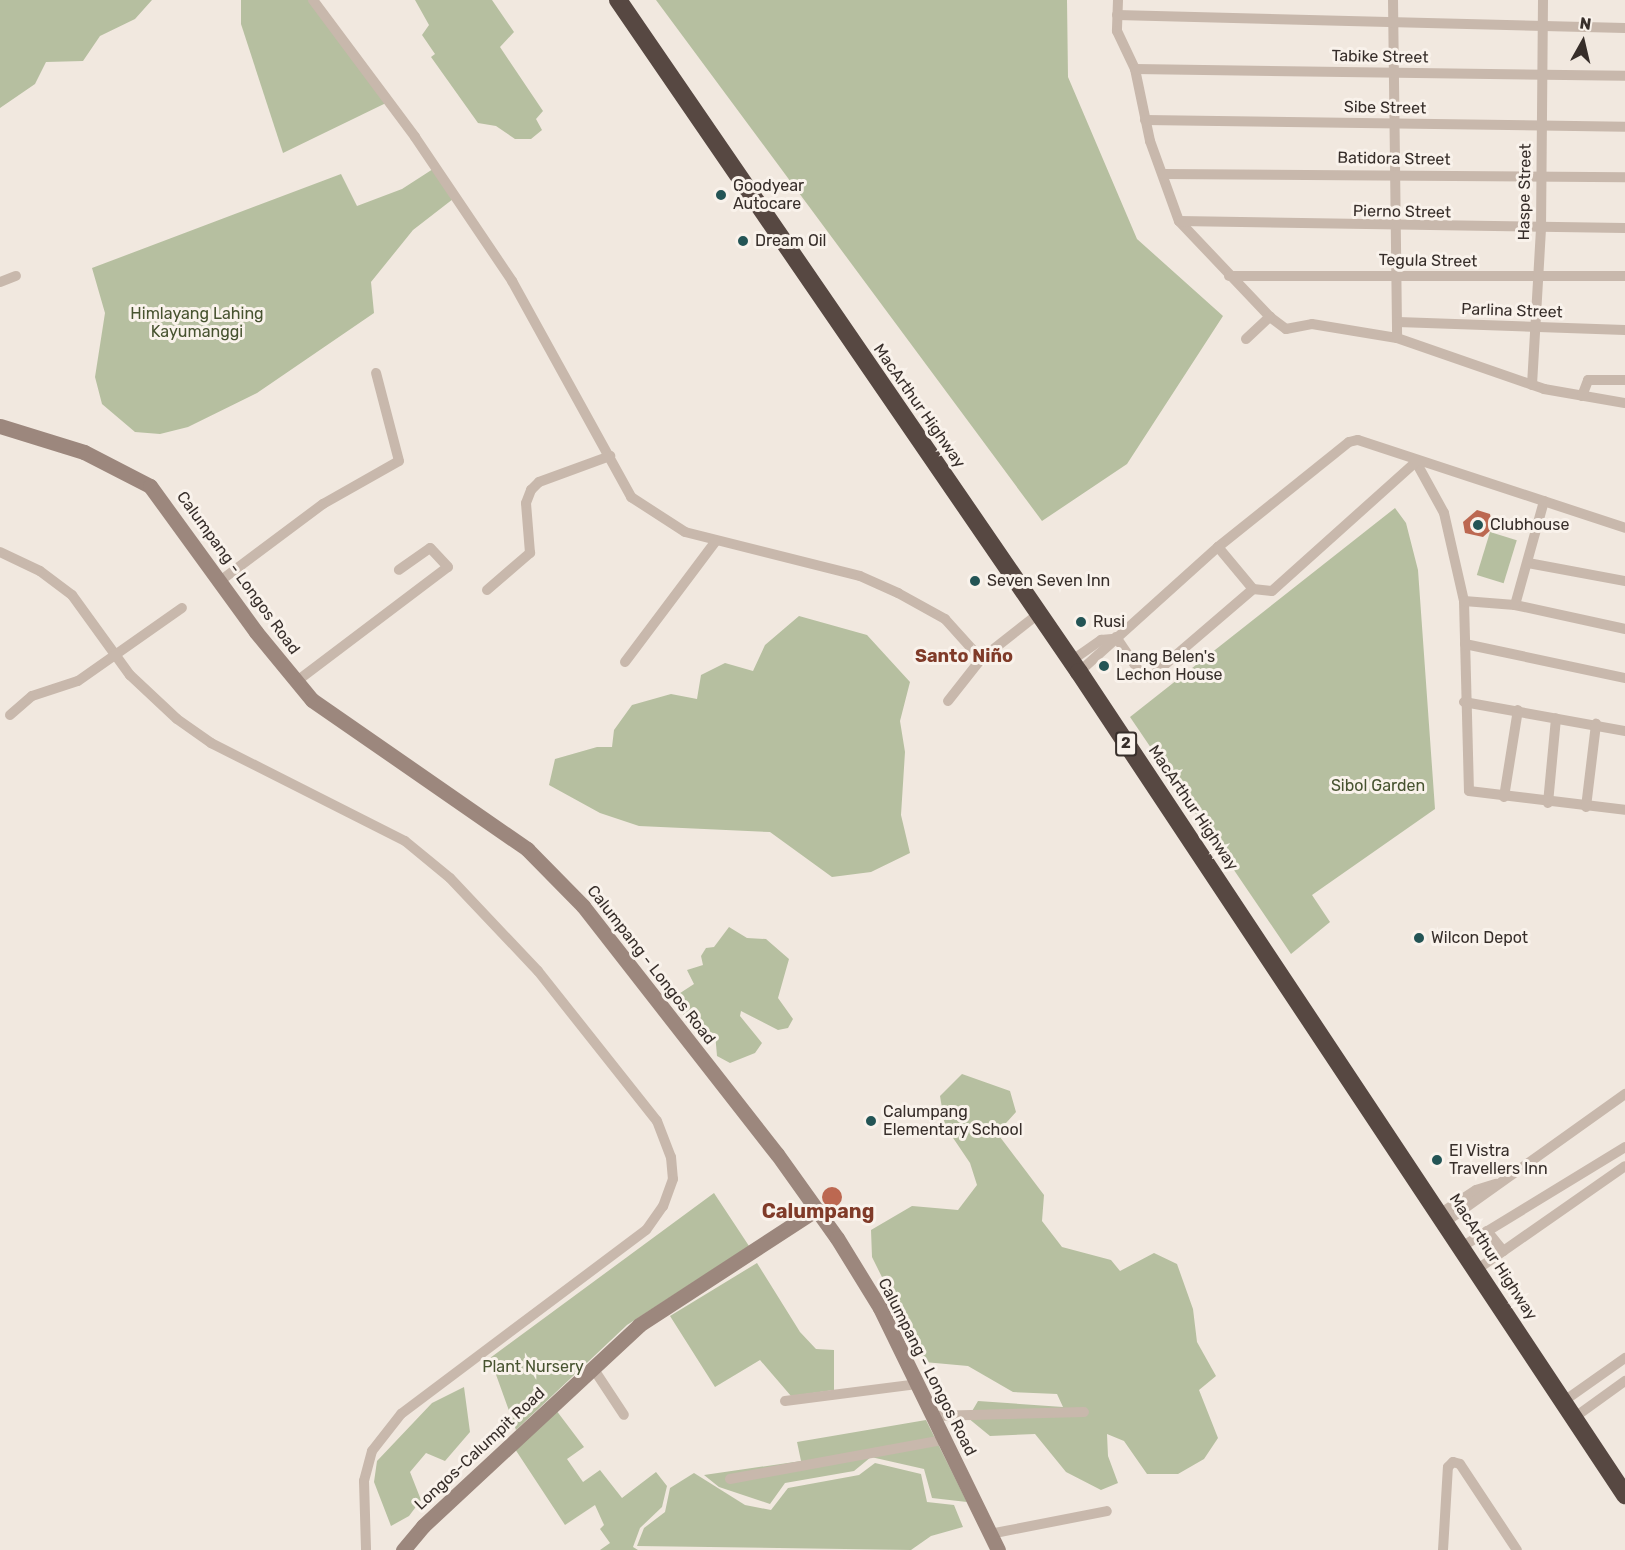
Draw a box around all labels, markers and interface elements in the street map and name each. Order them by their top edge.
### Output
north arrow [1553,12,1613,72]
text: N [1579,13,1593,34]
street label: Tabike Street [1331,47,1429,67]
street label: Sibe Street [1344,98,1426,118]
street label: Haspe Street [1515,143,1535,241]
street label: Batidora Street [1337,148,1451,170]
place label: Goodyear Autocare [733,176,804,214]
marker: Goodyear Autocare [714,188,728,202]
street label: Pierno Street [1353,202,1451,222]
place label: Dream Oil [755,231,826,251]
marker: Dream Oil [736,234,750,248]
street label: Tegula Street [1378,251,1478,271]
street label: Parlina Street [1461,300,1563,322]
park label: Himlayang Lahing Kayumanggi [130,304,264,342]
street label: MacArthur Highway [869,340,969,472]
street label: Calumpang - Longos Road [172,488,304,658]
place label: Clubhouse [1490,515,1569,535]
marker: Clubhouse [1471,518,1485,532]
place label: Seven Seven Inn [987,571,1110,591]
marker: Seven Seven Inn [968,574,982,588]
place label: Rusi [1093,612,1125,632]
marker: Rusi [1074,615,1088,629]
district label: Santo Niño [915,645,1013,667]
place label: Inang Belen's Lechon House [1116,647,1223,685]
marker: Inang Belen's Lechon House [1097,659,1111,673]
road number: 2 [1114,732,1138,756]
street label: MacArthur Highway [1144,742,1242,874]
park label: Sibol Garden [1331,776,1425,796]
street label: Calumpang - Longos Road [583,882,719,1048]
place label: Wilcon Depot [1431,928,1528,948]
marker: Wilcon Depot [1412,931,1426,945]
place label: Calumpang Elementary School [883,1102,1023,1140]
marker: Calumpang Elementary School [864,1114,878,1128]
place label: El Vistra Travellers Inn [1449,1141,1548,1179]
marker: El Vistra Travellers Inn [1430,1153,1444,1167]
street label: MacArthur Highway [1445,1190,1541,1324]
district label: Calumpang [762,1199,874,1223]
street label: Calumpang - Longos Road [874,1275,980,1459]
park label: Plant Nursery [482,1357,584,1377]
street label: Longos-Calumpit Road [411,1384,549,1514]

